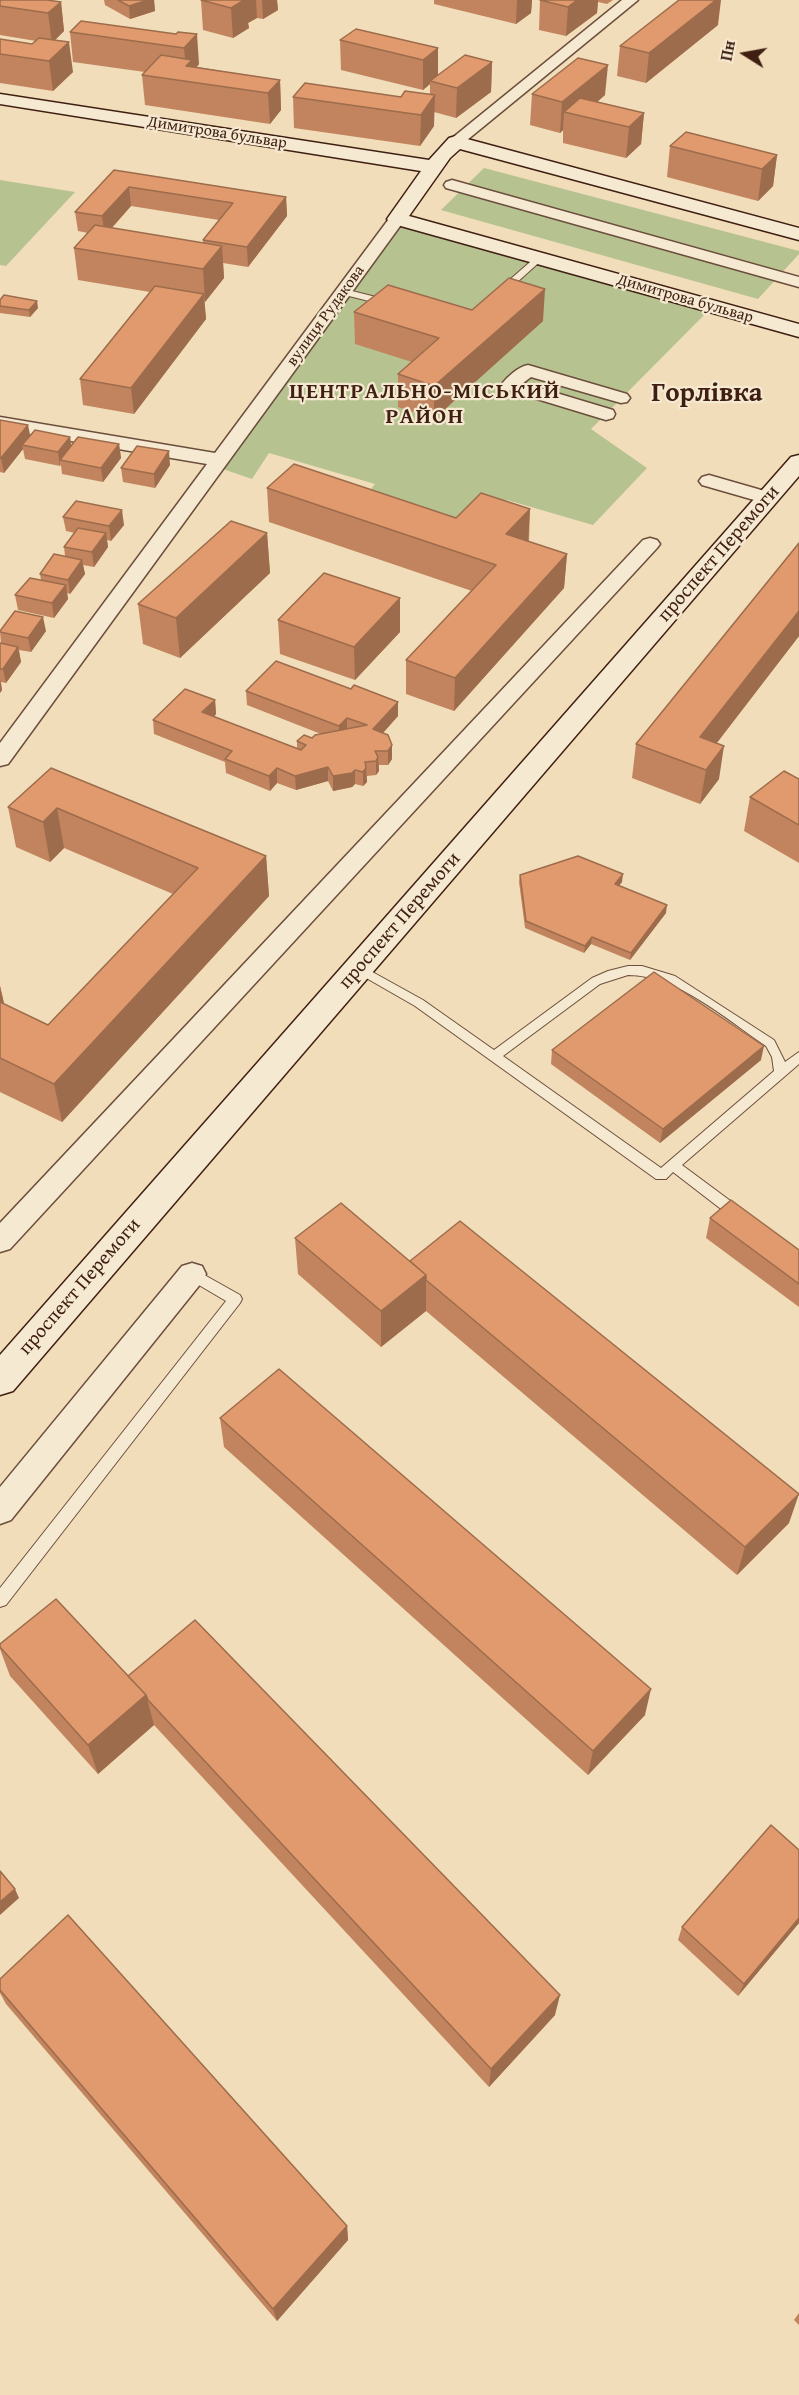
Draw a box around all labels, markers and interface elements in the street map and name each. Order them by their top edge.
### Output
north arrow [715,24,775,84]
text: Пн [714,38,741,63]
street label: Димитрова бульвар [146,112,288,154]
street label: вулиця Рудакова [283,262,369,370]
street label: Димитрова бульвар [615,270,755,328]
district label: Горлівка [651,378,763,410]
district label: ЦЕНТРАЛЬНО-МІСЬКИЙ РАЙОН [289,379,561,430]
street label: проспект Перемоги [653,481,785,627]
street label: проспект Перемоги [334,848,466,994]
street label: проспект Перемоги [14,1214,146,1360]

